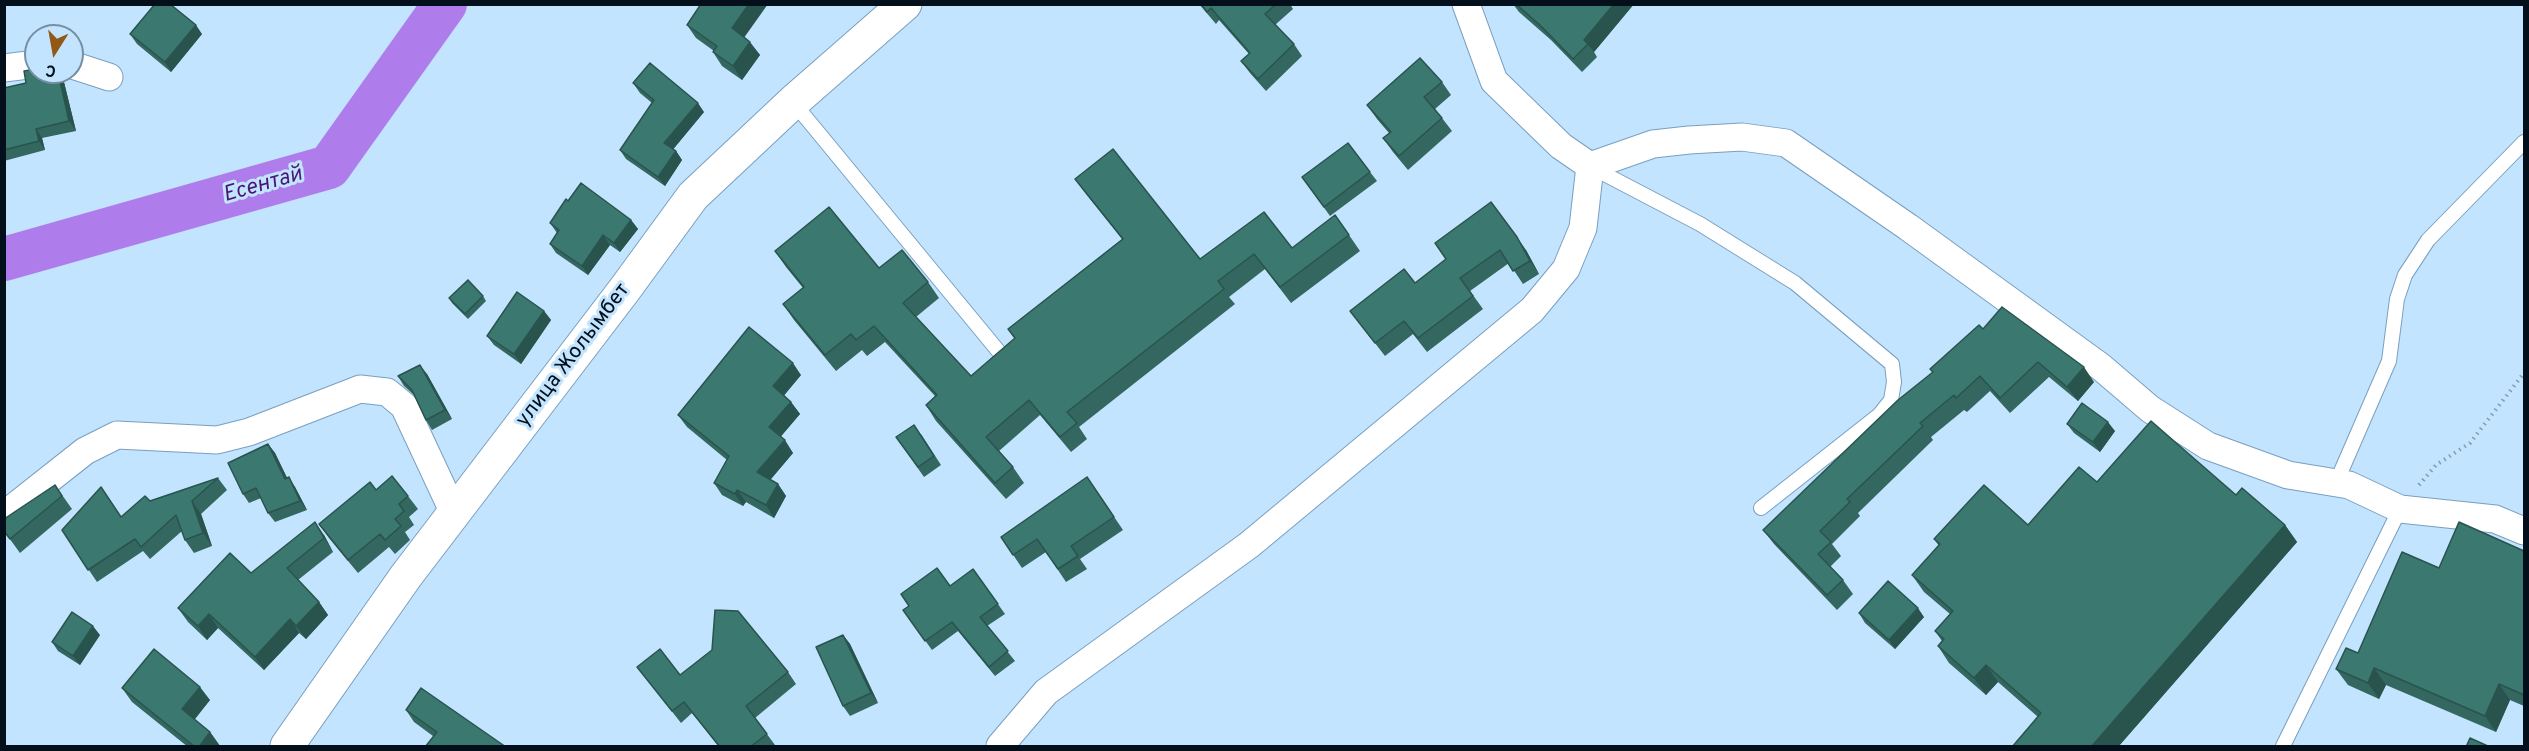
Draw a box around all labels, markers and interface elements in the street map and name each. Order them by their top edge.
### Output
north arrow [24,24,84,84]
text: С [44,59,58,80]
water label: Есентай [221,162,305,210]
street label: улица Жолымбет [512,279,636,433]

